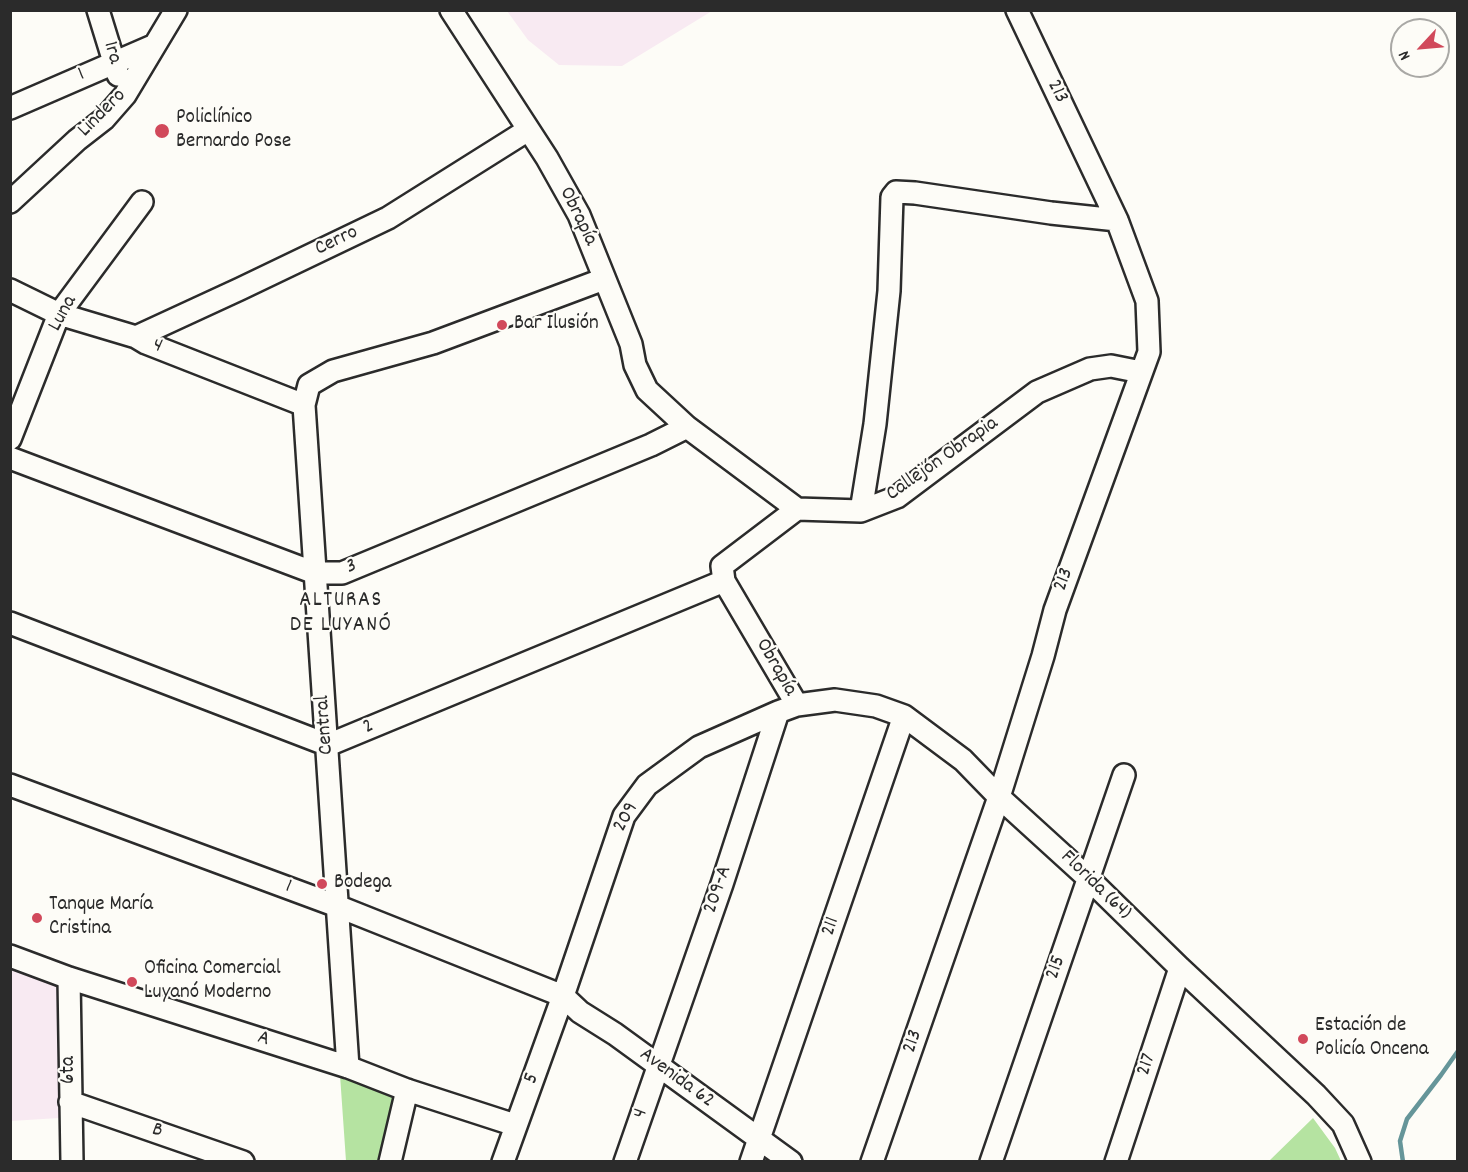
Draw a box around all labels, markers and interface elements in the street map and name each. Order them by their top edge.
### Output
north arrow [1390,18,1450,78]
street label: 1ra [96,39,126,67]
text: N [1393,47,1417,64]
street label: 1 [75,64,89,88]
street label: 213 [1040,76,1072,108]
street label: Lindero [73,84,133,144]
place label: Policlínico Bernardo Pose [176,106,291,156]
marker: Policlínico Bernardo Pose [153,122,171,140]
street label: Obrapía [552,184,602,250]
street label: Cerro [311,221,363,263]
street label: Luna [44,292,84,336]
place label: Bar Ilusión [514,312,599,338]
marker: Bar Ilusión [495,318,509,332]
street label: 4 [148,334,166,360]
street label: Callejón Obrapia [882,412,1004,508]
street label: 3 [343,555,361,581]
street label: 213 [1049,565,1081,595]
district label: ALTURAS DE LUYANÓ [290,589,392,640]
street label: Obrapía [749,635,801,701]
street label: Central [311,694,341,756]
street label: 2 [360,715,378,741]
street label: 209 [609,799,645,837]
street label: Florida (64) [1054,846,1136,926]
street label: 209-A [699,863,739,917]
place label: Bodega [334,871,391,897]
street label: 1 [282,875,294,901]
marker: Bodega [315,877,329,891]
place label: Tanque María Cristina [49,893,153,943]
marker: Tanque María Cristina [30,911,44,925]
street label: 211 [817,914,847,940]
street label: 215 [1041,953,1073,983]
place label: Oficina Comercial Luyanó Moderno [144,957,281,1007]
marker: Oficina Comercial Luyanó Moderno [125,975,139,989]
place label: Estación de Policía Oncena [1315,1014,1429,1064]
street label: A [254,1026,272,1054]
street label: 213 [898,1027,930,1057]
marker: Estación de Policía Oncena [1296,1032,1310,1046]
street label: Avenida 62 [633,1043,719,1115]
street label: 217 [1133,1051,1163,1079]
street label: 6ta [57,1056,83,1084]
street label: 5 [519,1070,547,1088]
street label: 4 [629,1106,655,1122]
street label: B [148,1118,166,1146]

